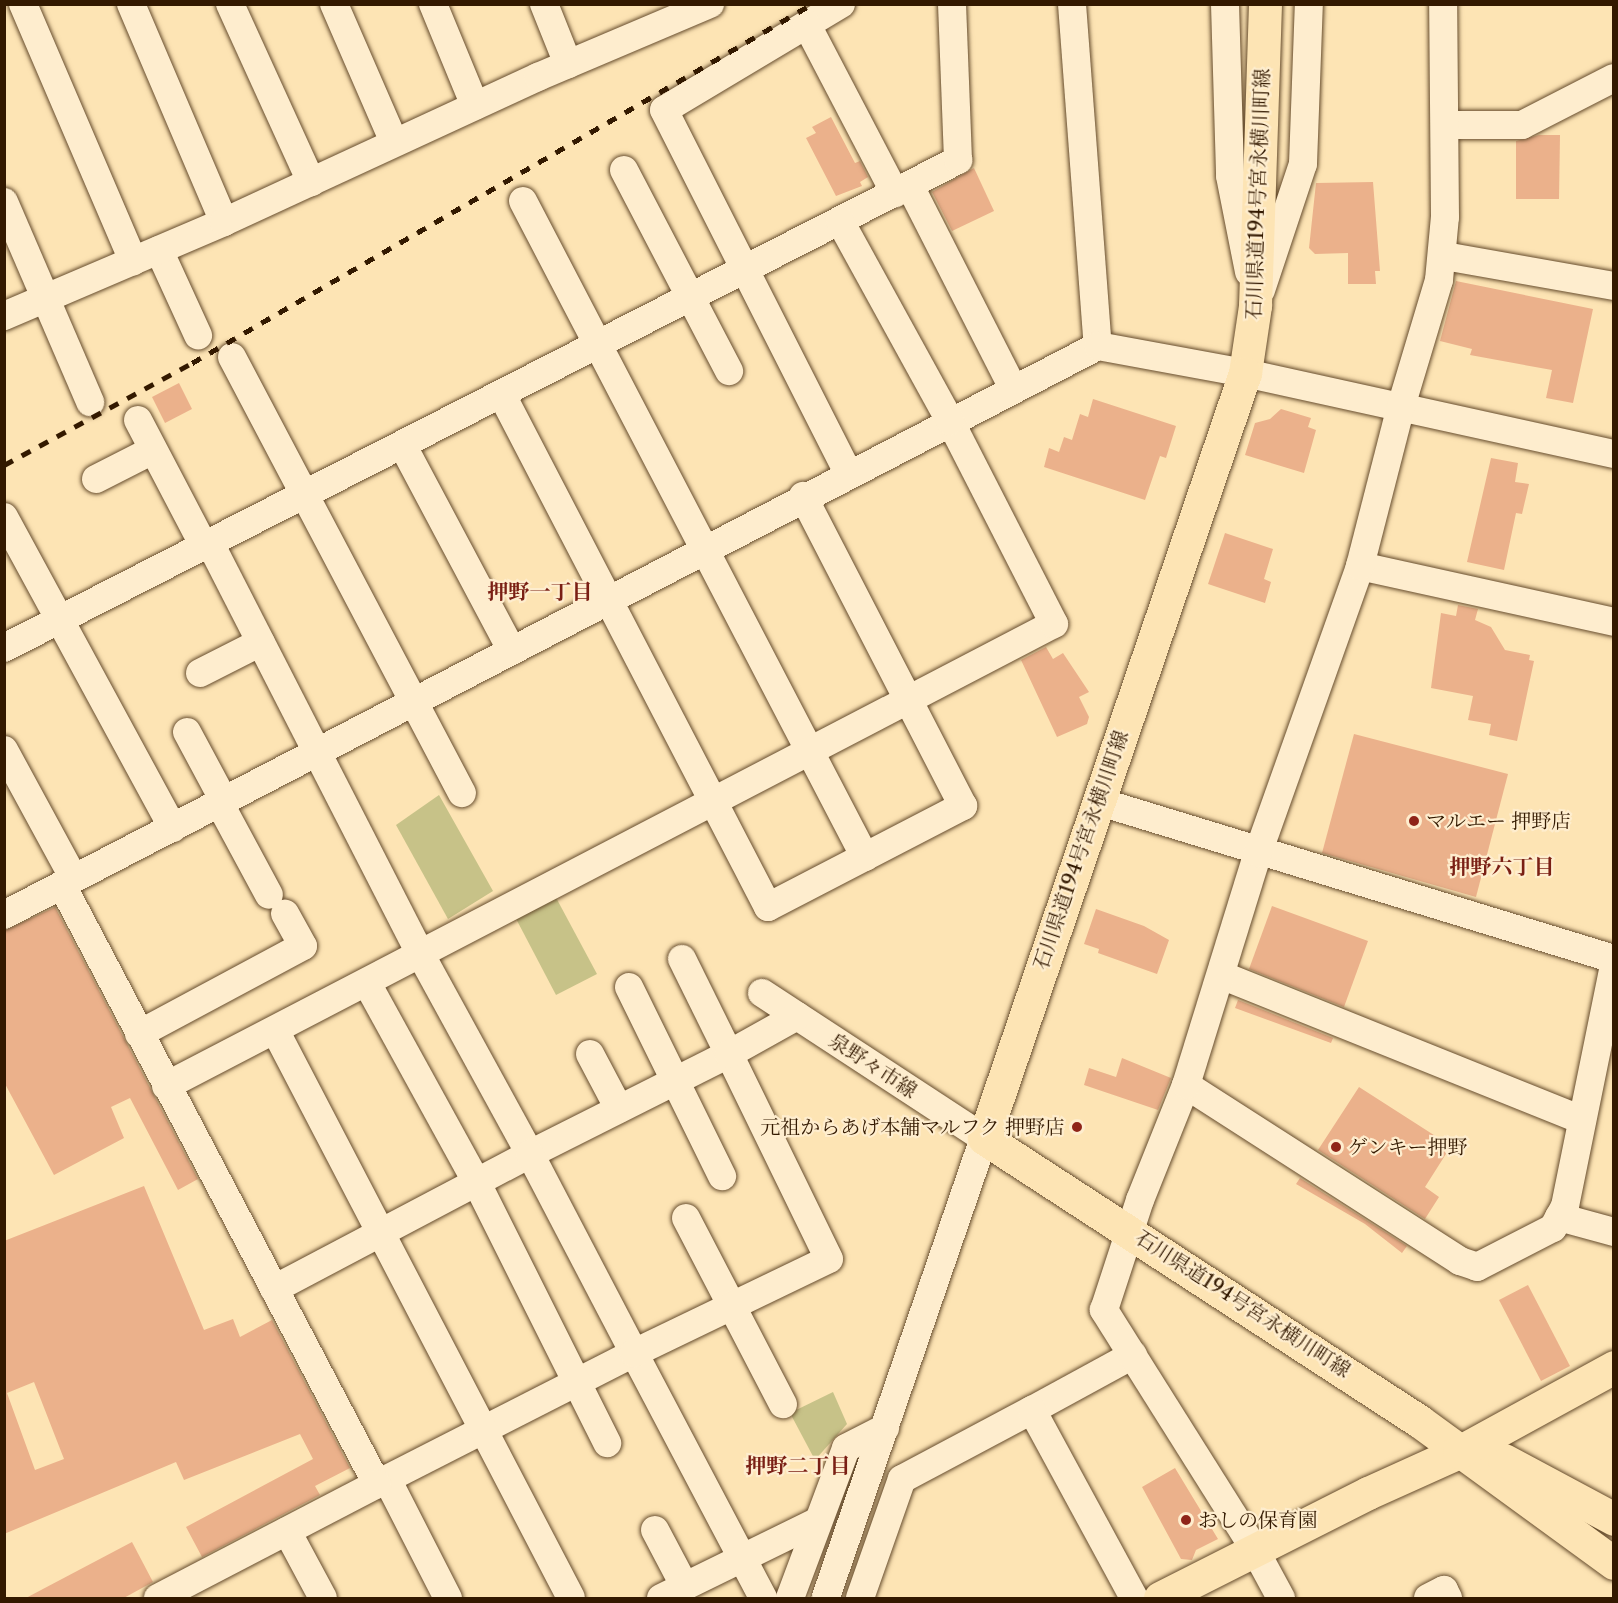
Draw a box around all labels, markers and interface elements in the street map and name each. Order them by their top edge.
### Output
street label: 石川県道194号宮永横川町線 [1242,68,1274,320]
district label: 押野一丁目 [488,579,592,605]
street label: 石川県道194号宮永横川町線 [1029,727,1133,973]
place label: マルエー 押野店 [1426,809,1571,833]
marker: マルエー 押野店 [1407,814,1421,828]
district label: 押野六丁目 [1450,854,1554,880]
street label: 泉野々市線 [825,1029,921,1103]
place label: 元祖からあげ本舗マルフク 押野店 [760,1115,1065,1139]
marker: 元祖からあげ本舗マルフク 押野店 [1070,1120,1084,1134]
place label: ゲンキー押野 [1348,1135,1468,1159]
marker: ゲンキー押野 [1329,1140,1343,1154]
street label: 石川県道194号宮永横川町線 [1131,1225,1355,1383]
district label: 押野二丁目 [746,1453,850,1479]
place label: おしの保育園 [1198,1508,1318,1532]
marker: おしの保育園 [1179,1513,1193,1527]

